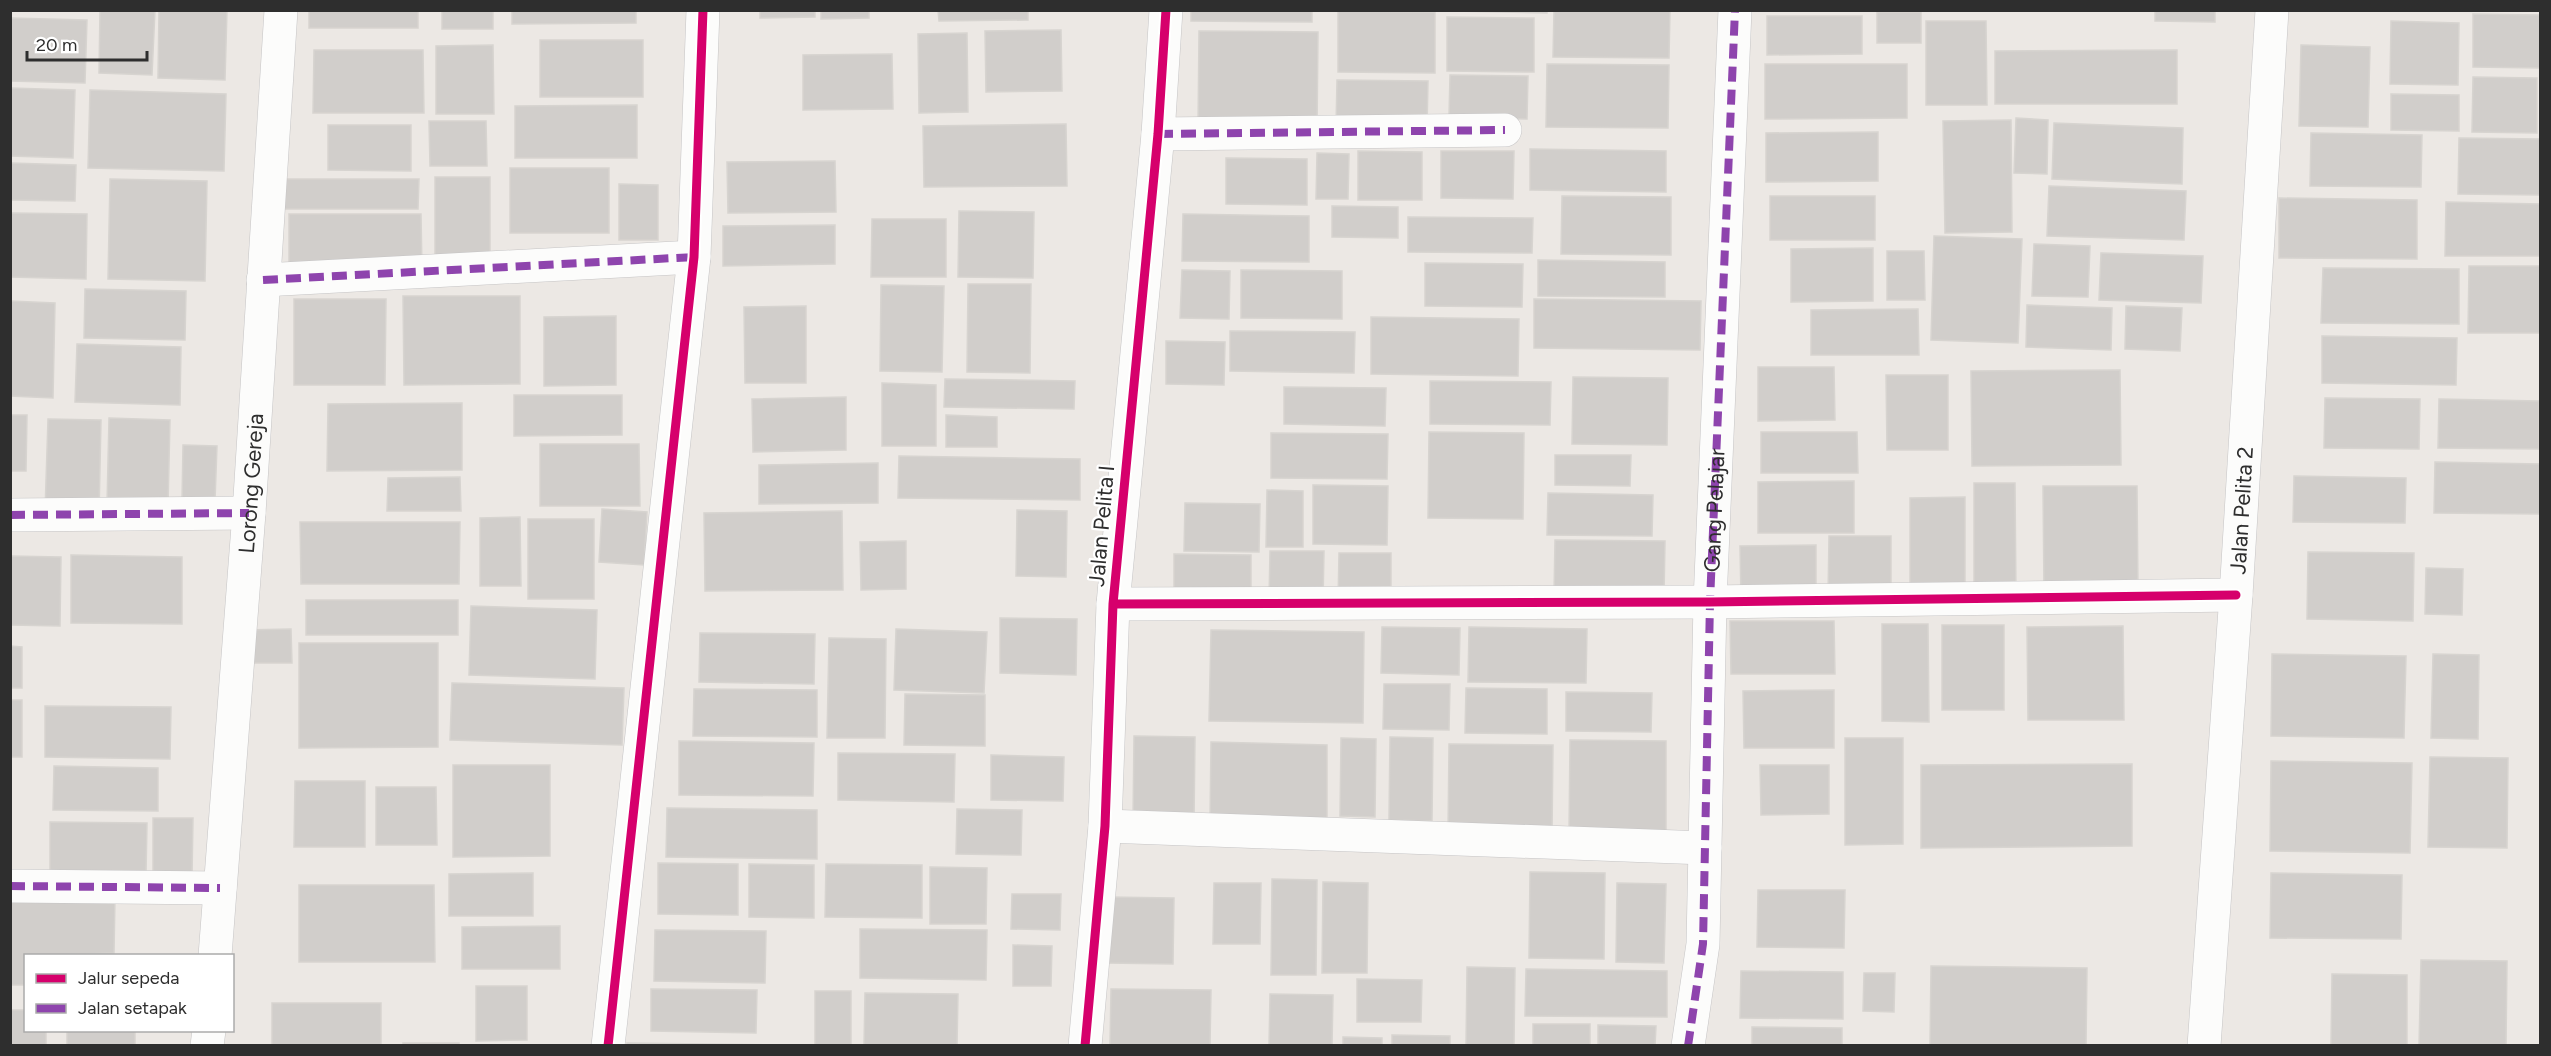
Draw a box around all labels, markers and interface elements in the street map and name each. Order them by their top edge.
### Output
scale bar [27,24,147,62]
text: 20 m [36,34,77,56]
street label: Lorong Gereja [233,412,269,554]
street label: Jalan Pelita 2 [2224,446,2259,575]
street label: Gang Pelajar [1698,447,1730,573]
street label: Jalan Pelita I [1083,464,1120,588]
legend [24,954,234,1032]
text: Jalur sepeda [78,967,179,989]
text: Jalan setapak [78,997,187,1019]

